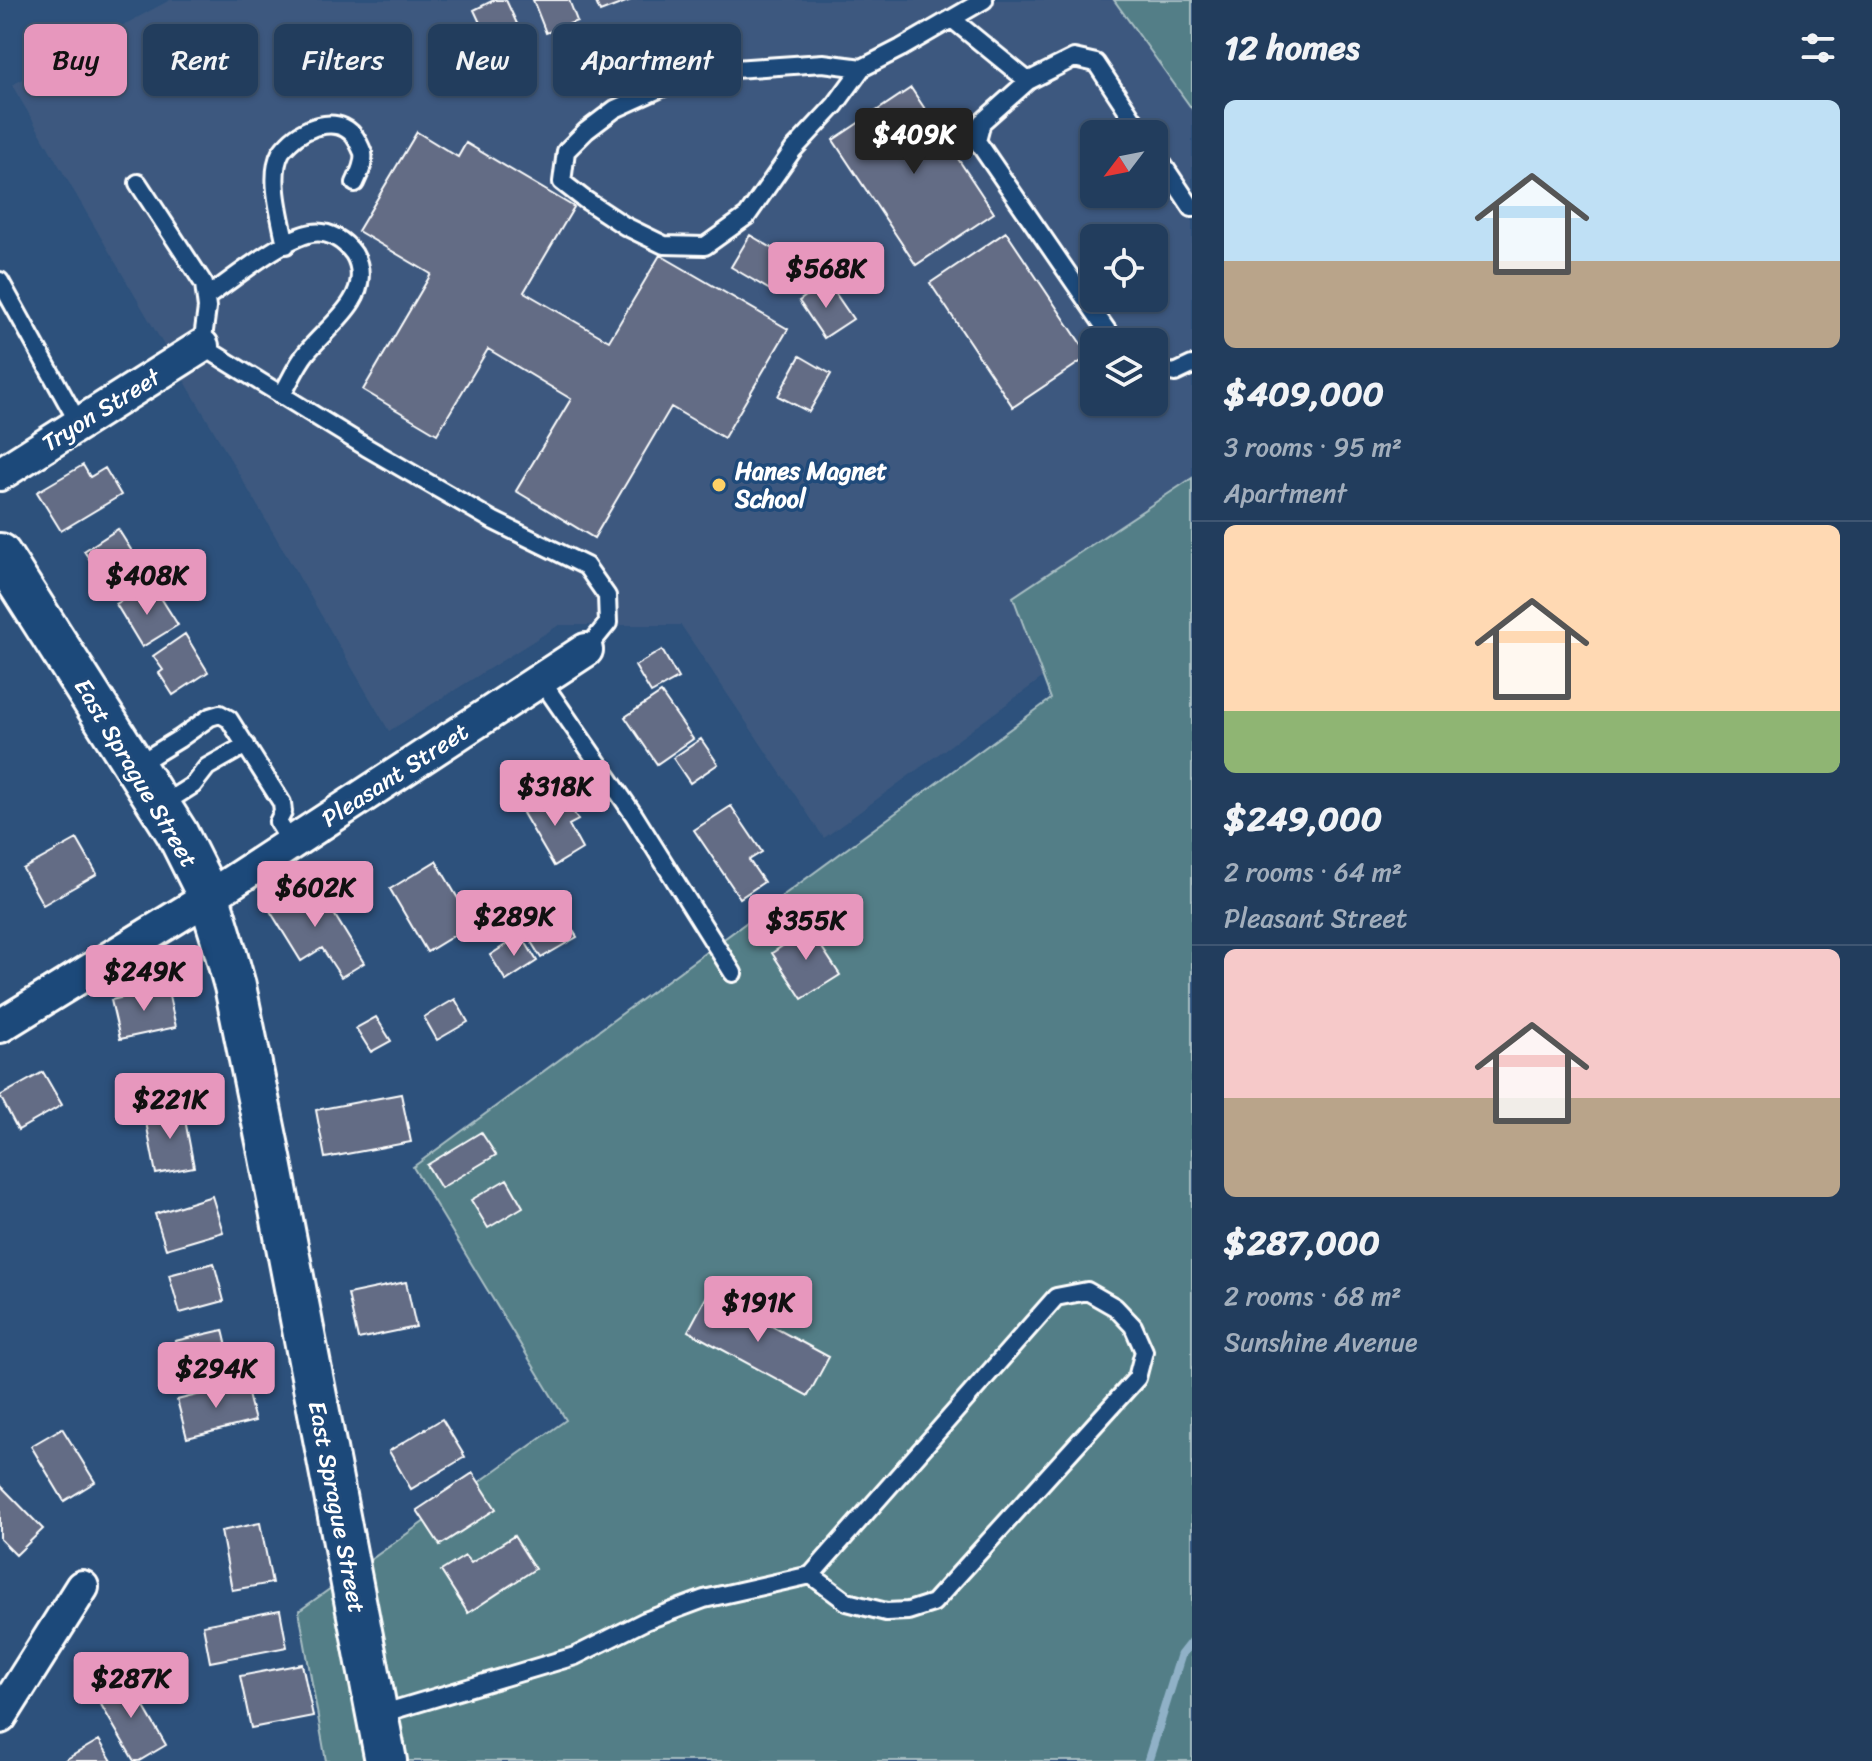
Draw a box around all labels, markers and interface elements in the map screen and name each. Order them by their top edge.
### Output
text: 12 homes [1224,18,1360,78]
chip: Buy [24,24,127,96]
chip: Rent [143,24,258,96]
chip: Filters [274,24,412,96]
chip: New [428,24,537,96]
chip: Apartment [553,24,741,96]
icon: filters [1796,26,1840,70]
pin: $409K [858,108,970,176]
text: $409K [873,111,955,157]
north arrow [1080,120,1168,208]
map controls [1080,120,1168,416]
icon: home [1460,152,1604,296]
button: locate [1080,224,1168,312]
pin: $568K [770,242,882,310]
text: $568K [786,245,866,291]
button: layers [1080,328,1168,416]
street label: Tryon Street [33,356,170,463]
text: $409,000 [1224,364,1384,424]
text: 3 rooms · 95 m² [1224,424,1402,470]
place label: Hanes Magnet School [734,450,888,520]
text: Apartment [1224,470,1347,516]
marker: Hanes Magnet School [710,476,728,494]
pin: $408K [91,549,203,617]
text: $408K [106,552,188,598]
icon: home [1460,577,1604,721]
street label: East Sprague Street [63,670,209,876]
street label: Pleasant Street [313,711,477,839]
pin: $318K [499,760,611,828]
text: $318K [518,763,592,809]
text: $249,000 [1224,789,1382,849]
text: 2 rooms · 64 m² [1224,849,1402,895]
pin: $602K [259,861,371,929]
text: $602K [275,864,355,910]
pin: $289K [458,890,570,958]
text: $289K [474,893,554,939]
pin: $355K [750,894,862,962]
text: Pleasant Street [1224,895,1407,941]
text: $355K [766,897,846,943]
pin: $249K [88,945,200,1013]
text: $249K [104,948,184,994]
icon: home [1460,1001,1604,1145]
pin: $221K [114,1073,226,1141]
text: $221K [133,1076,207,1122]
text: $287,000 [1224,1213,1380,1273]
text: 2 rooms · 68 m² [1224,1273,1401,1319]
pin: $191K [702,1276,814,1344]
text: $191K [722,1279,794,1325]
text: Sunshine Avenue [1224,1319,1417,1365]
pin: $294K [160,1342,272,1410]
text: $294K [176,1345,256,1391]
street label: East Sprague Street [296,1397,378,1617]
pin: $287K [75,1652,187,1720]
text: $287K [92,1655,170,1701]

